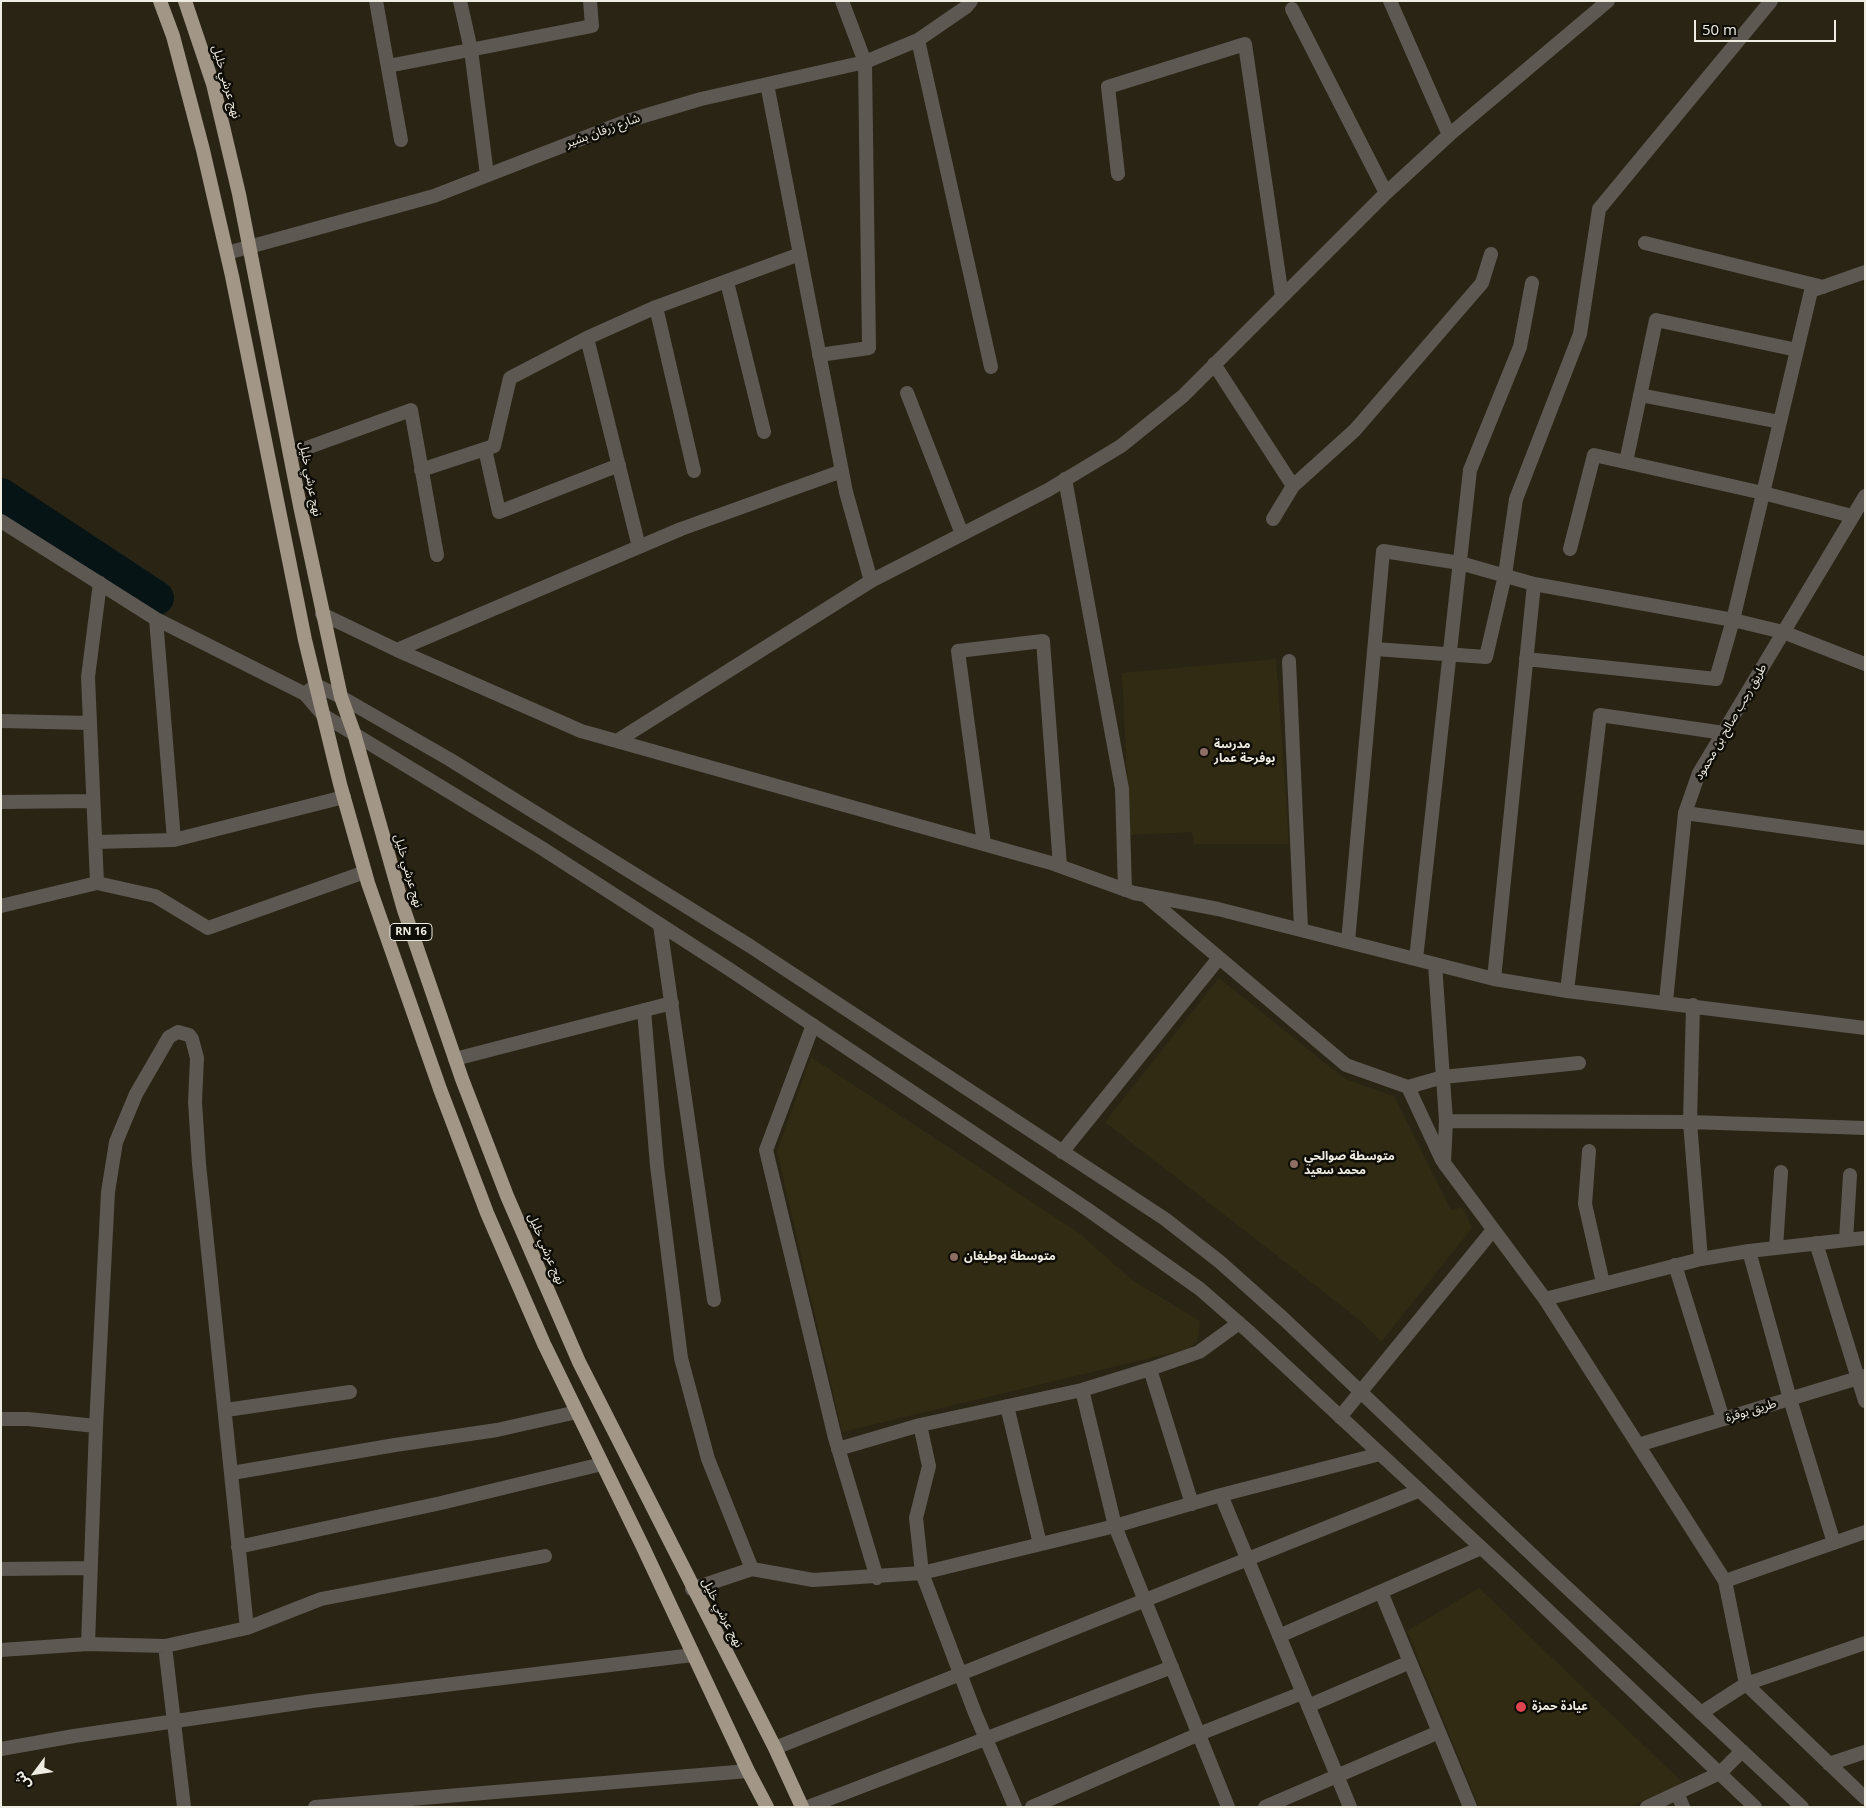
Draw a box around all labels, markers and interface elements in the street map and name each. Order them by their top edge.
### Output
scale bar [1696,10,1838,42]
text: 50 m [1702,19,1737,39]
street label: نهج عرشي خليل [209,44,243,120]
street label: شارع زرقان بشير [564,111,642,151]
street label: نهج عرشي خليل [296,440,324,518]
street label: طريق رجب صالح بن محمود [1692,661,1770,783]
place label: مدرسة بوفرحة عمار [1214,738,1275,766]
marker: مدرسة بوفرحة عمار [1198,746,1210,758]
street label: نهج عرشي خليل [391,833,425,909]
road number: RN 16 [390,924,432,940]
place label: متوسطة صوالحي محمد سعيد [1304,1150,1395,1178]
marker: متوسطة صوالحي محمد سعيد [1288,1158,1300,1170]
street label: نهج عرشي خليل [525,1211,567,1287]
place label: متوسطة بوطيغان [964,1250,1056,1264]
marker: متوسطة بوطيغان [948,1251,960,1263]
street label: طريق بوقرة [1724,1396,1778,1426]
street label: نهج عرشي خليل [698,1576,746,1650]
marker: عيادة حمزة [1514,1700,1528,1714]
place label: عيادة حمزة [1532,1700,1588,1714]
north arrow [10,1748,60,1798]
text: ش [9,1768,35,1794]

